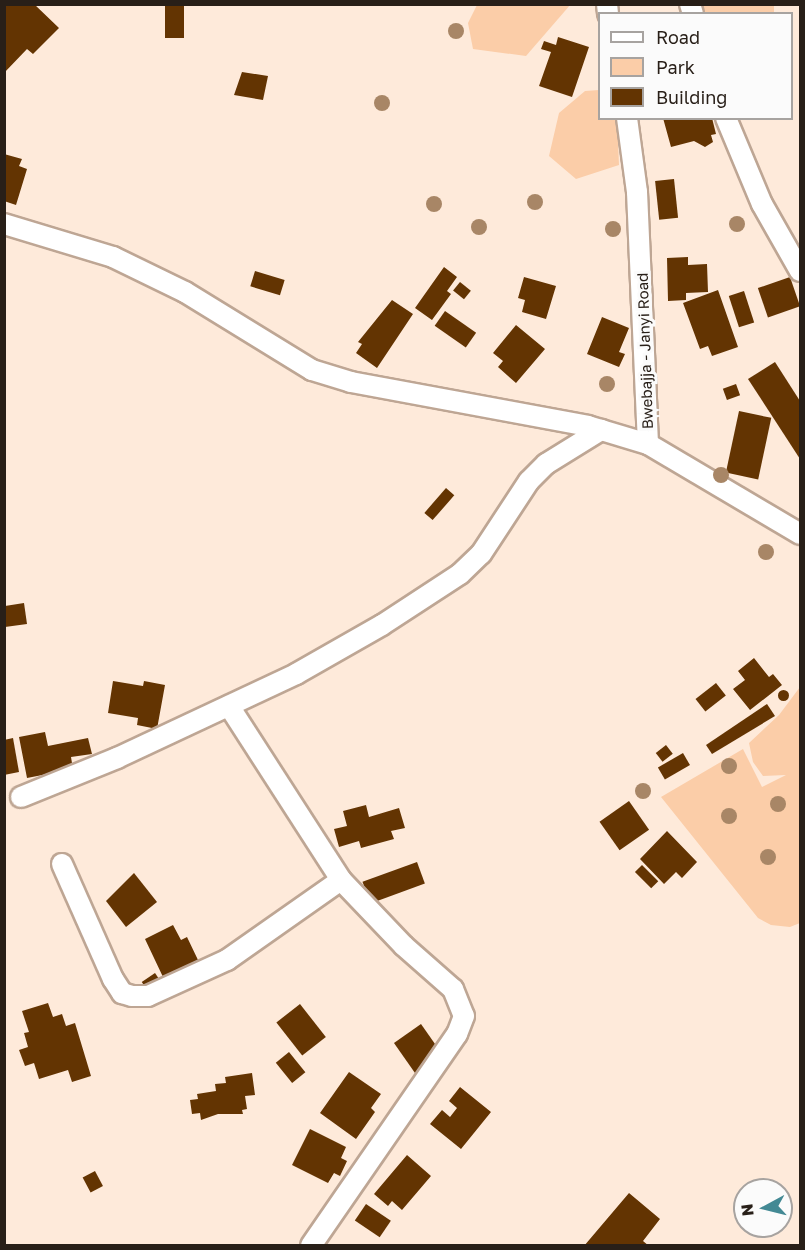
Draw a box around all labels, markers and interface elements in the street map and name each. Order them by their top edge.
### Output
legend [598,12,793,120]
text: Road [656,26,700,48]
text: Park [656,56,695,78]
text: Building [656,86,727,108]
street label: Bwebajja - Janyi Road [633,272,657,430]
north arrow [733,1178,793,1238]
text: N [736,1203,758,1217]

